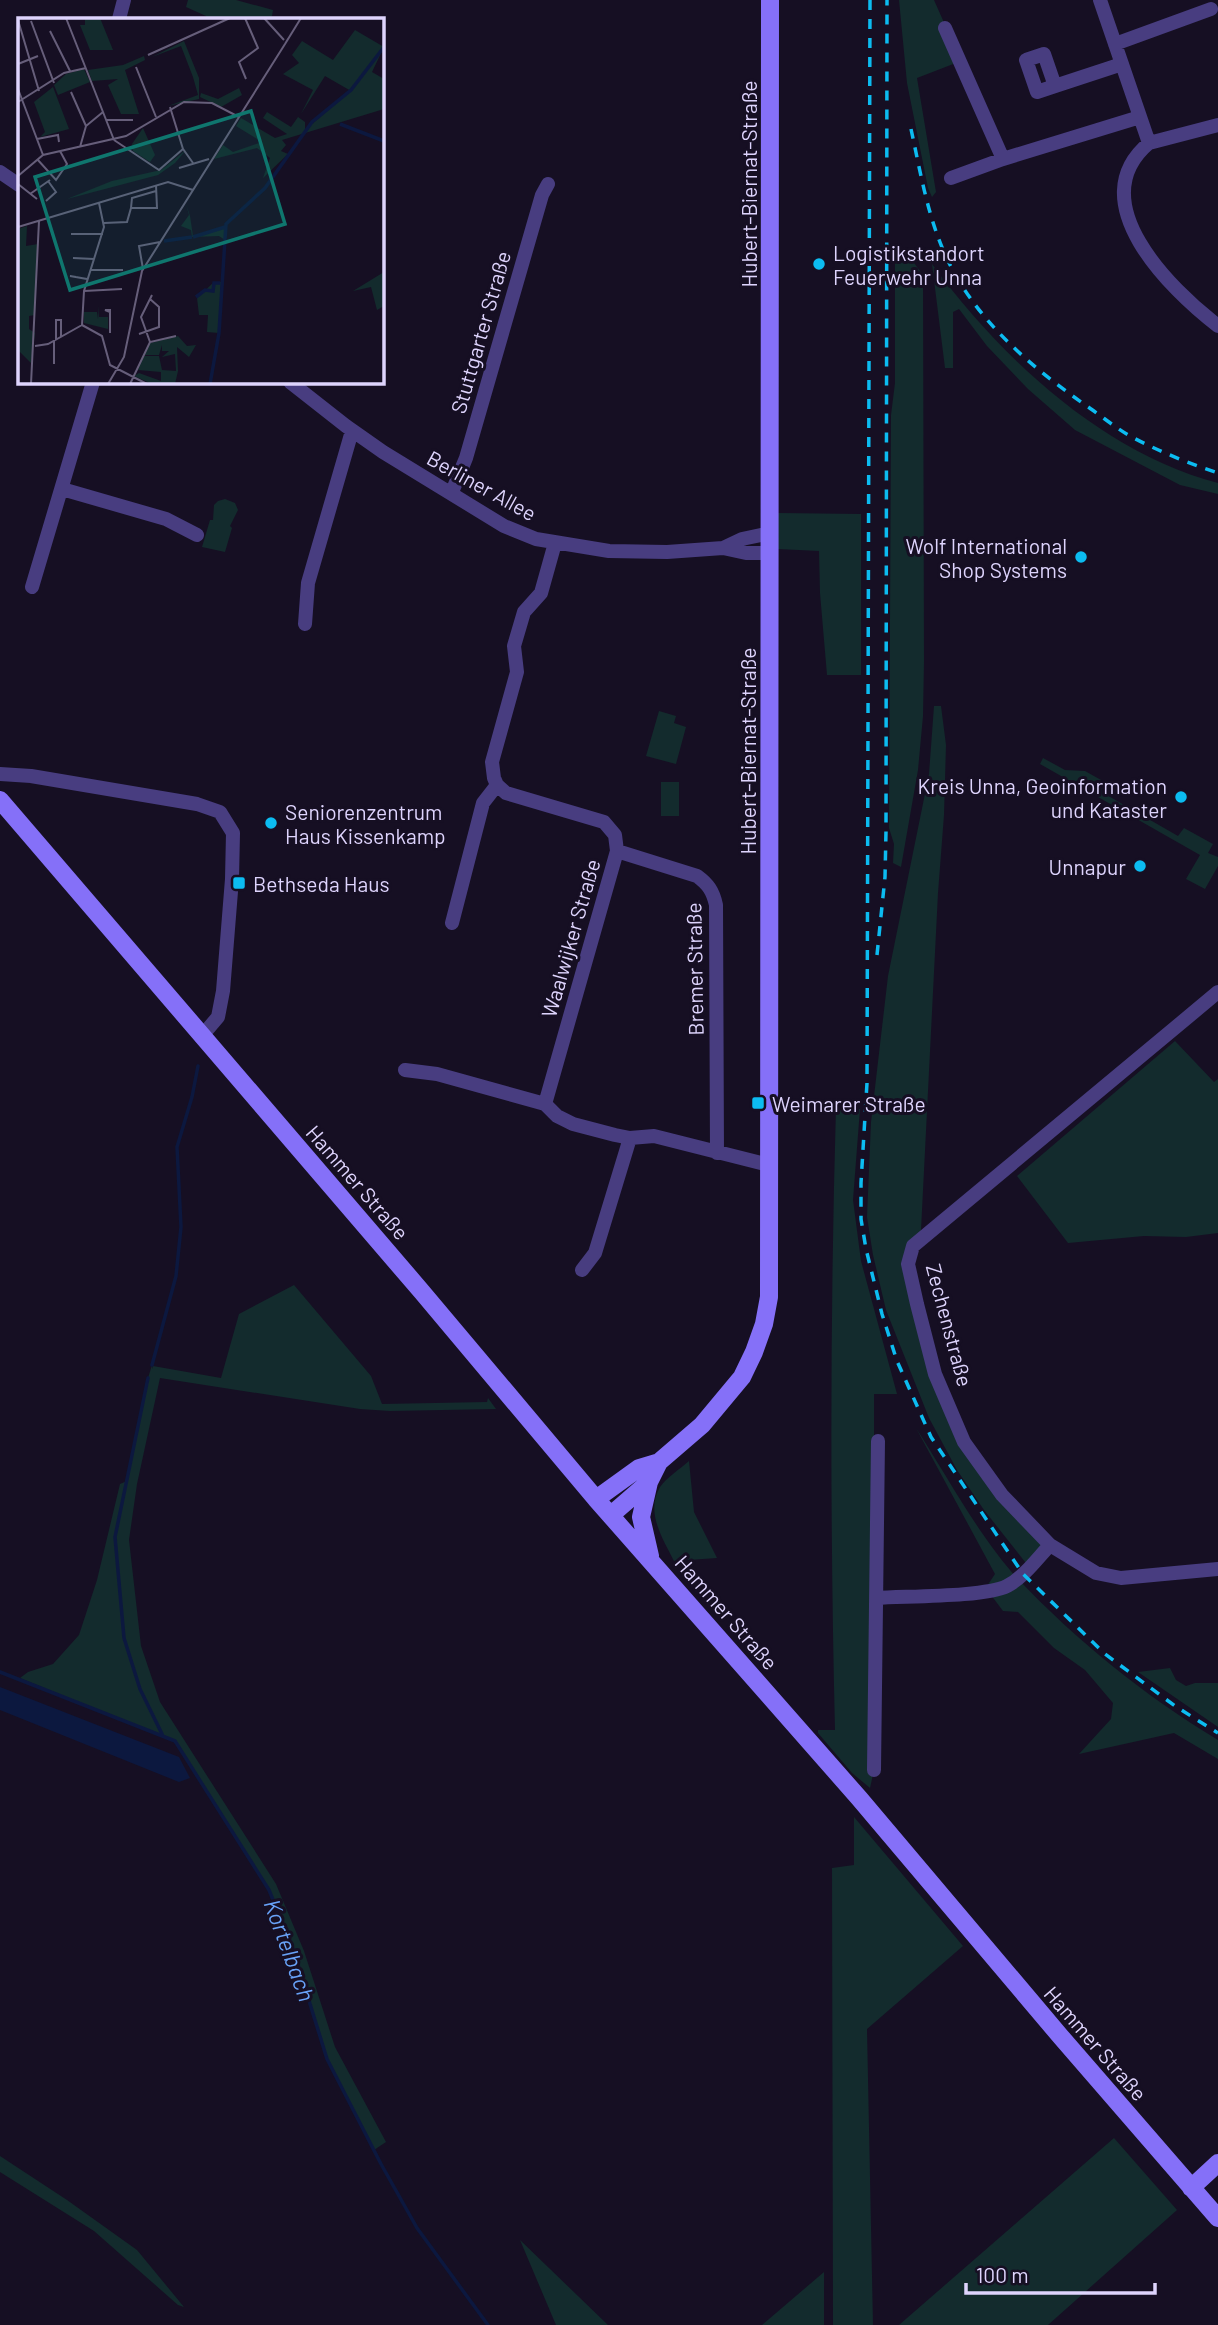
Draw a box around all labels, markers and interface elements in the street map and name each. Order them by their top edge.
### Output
inset map [18,18,383,383]
street label: Hubert-Biernat-Straße [736,80,761,288]
place label: Logistikstandort Feuerwehr Unna [833,240,985,289]
street label: Stuttgarter Straße [445,248,515,416]
marker: Logistikstandort Feuerwehr Unna [811,256,827,272]
street label: Berliner Allee [423,445,541,525]
place label: Wolf International Shop Systems [905,533,1067,582]
marker: Wolf International Shop Systems [1073,549,1089,565]
street label: Hubert-Biernat-Straße [735,647,760,855]
place label: Kreis Unna, Geoinformation und Kataster [918,773,1167,822]
marker: Kreis Unna, Geoinformation und Kataster [1173,789,1189,805]
place label: Seniorenzentrum Haus Kissenkamp [285,799,446,848]
marker: Seniorenzentrum Haus Kissenkamp [263,815,279,831]
place label: Unnapur [1049,854,1126,879]
street label: Waalwijker Straße [535,856,605,1020]
marker: Unnapur [1132,858,1148,874]
place label: Bethseda Haus [253,871,390,896]
marker: Bethseda Haus [231,875,247,891]
street label: Bremer Straße [680,902,708,1036]
place label: Weimarer Straße [772,1091,926,1116]
marker: Weimarer Straße [750,1095,766,1111]
street label: Hammer Straße [302,1120,414,1244]
street label: Zechenstraße [922,1261,978,1389]
street label: Hammer Straße [671,1550,783,1674]
water label: Kortelbach [259,1895,321,2005]
street label: Hammer Straße [1040,1981,1152,2105]
scale bar [966,2252,1155,2296]
text: 100 m [976,2262,1029,2287]

